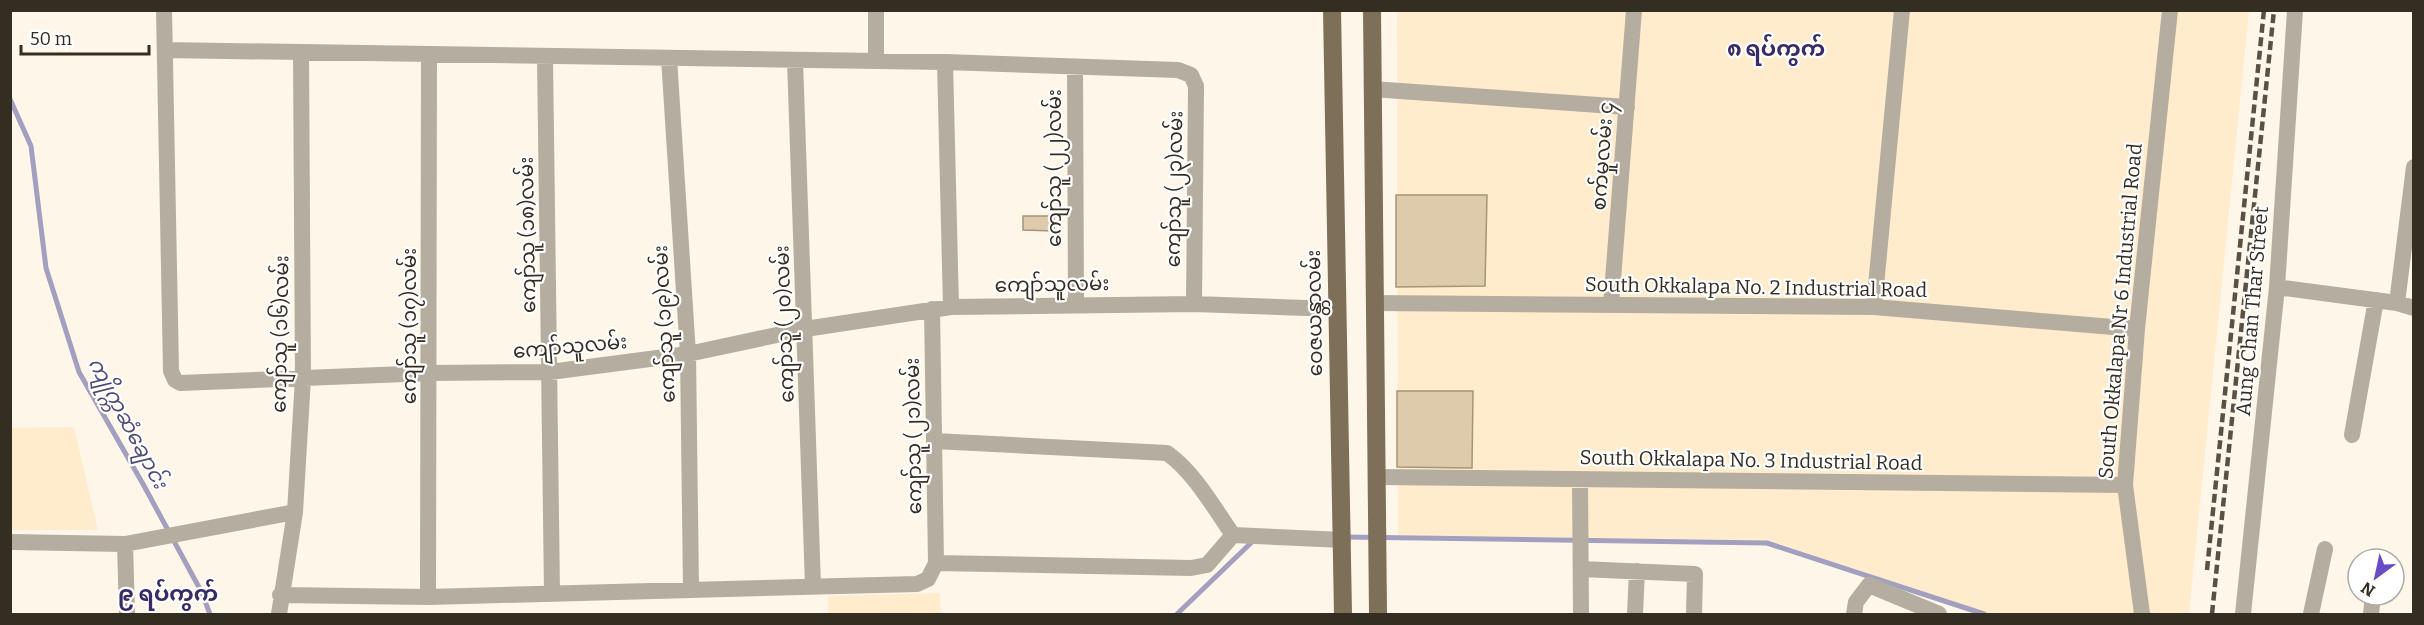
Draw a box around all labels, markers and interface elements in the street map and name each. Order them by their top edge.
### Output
scale bar [21,18,148,56]
text: 50 m [30,28,72,50]
district label: ၈ ရပ်ကွက် [1727,33,1825,66]
street label: ကျော်သူ (၂၂)လမ်း [1040,89,1071,247]
street label: စက်မှုလမ်း ၄ [1584,101,1622,211]
street label: ကျော်သူ (၂၃)လမ်း [1159,110,1192,268]
street label: South Okkalapa Nr 6 Industrial Road [2093,142,2147,480]
street label: ကျော်သူ (၁၈)လမ်း [512,157,545,313]
street label: Aung Chan Thar Street [2231,205,2273,417]
street label: ကျော်သူ (၁၉)လမ်း [646,244,685,404]
street label: ကျော်သူ (၂၀)လမ်း [767,245,804,403]
street label: ကျော်သူ (၁၇)လမ်း [395,248,426,404]
street label: ဝေဇယန္တာလမ်း [1299,249,1331,377]
street label: ကျော်သူ (၁၆)လမ်း [265,255,298,413]
street label: ကျော်သူလမ်း [994,269,1110,302]
street label: South Okkalapa No. 2 Industrial Road [1585,272,1928,302]
street label: ကျော်သူလမ်း [512,327,629,368]
water label: ကျိုက္ကဆံချောင်း [79,352,176,496]
street label: ကျော်သူ (၂၁)လမ်း [898,357,931,515]
street label: South Okkalapa No. 3 Industrial Road [1579,445,1923,475]
north arrow [2346,547,2406,607]
district label: ၉ ရပ်ကွက် [118,578,218,611]
text: N [2358,578,2378,600]

